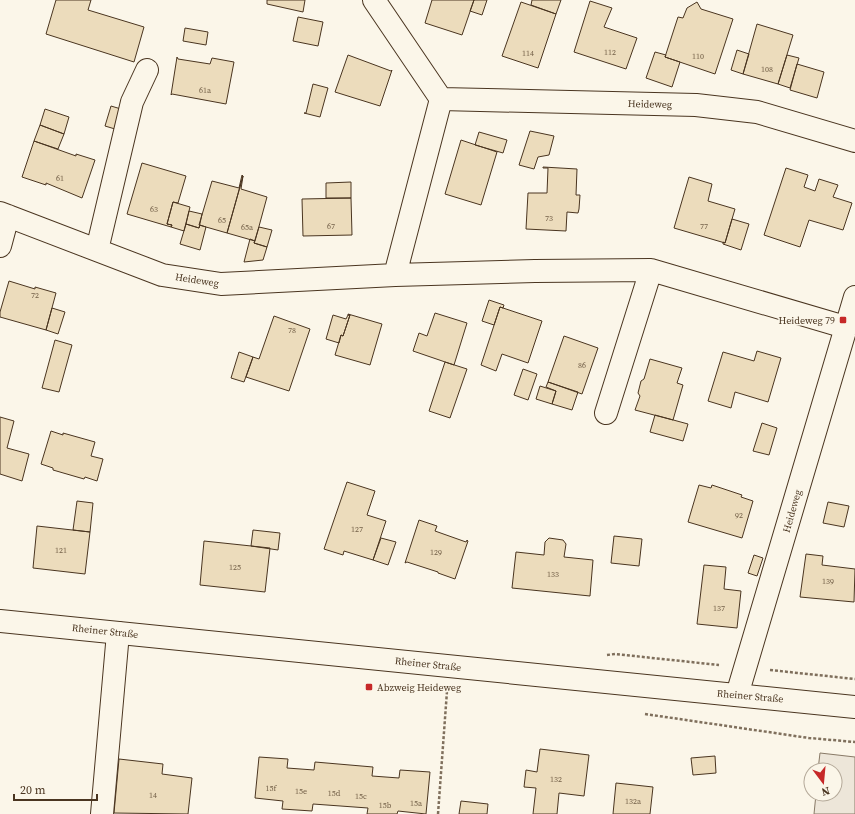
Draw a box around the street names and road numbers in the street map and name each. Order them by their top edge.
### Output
street label: Heideweg [628,97,672,111]
street label: Heideweg [174,270,220,290]
street label: Heideweg [780,488,804,534]
street label: Rheiner Straße [71,621,139,641]
street label: Rheiner Straße [394,654,462,674]
street label: Rheiner Straße [716,687,784,705]

